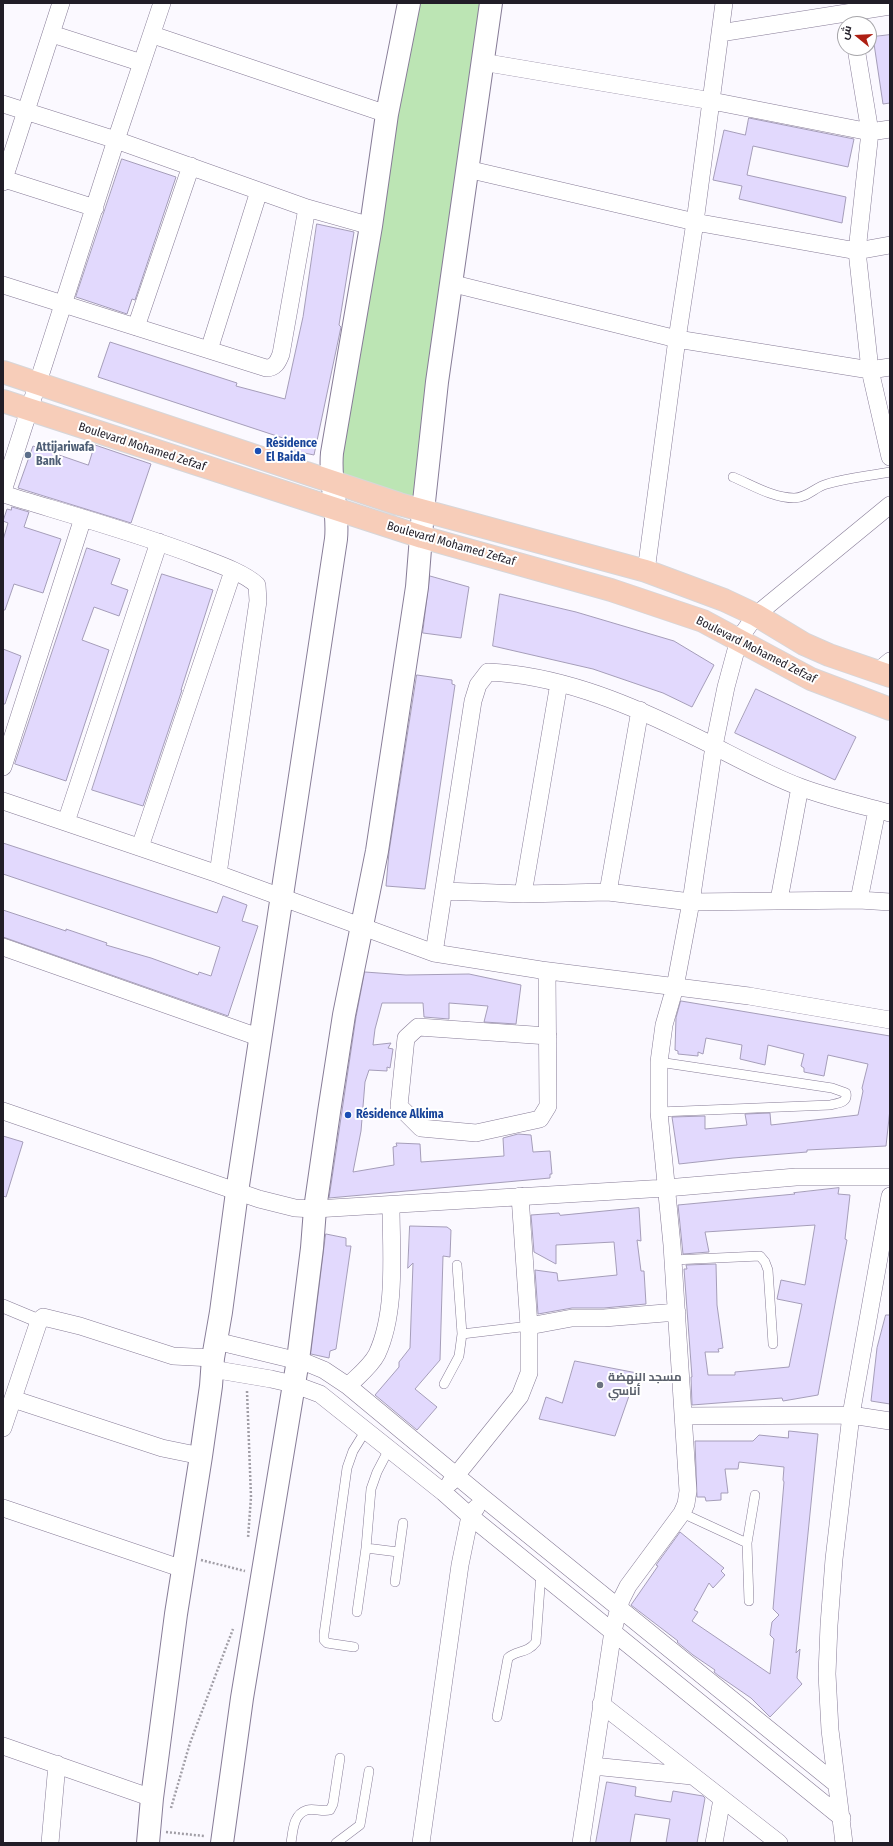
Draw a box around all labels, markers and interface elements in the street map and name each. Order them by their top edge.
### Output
north arrow [837,16,877,56]
text: ش [838,24,854,41]
street label: Boulevard Mohamed Zefzaf [77,420,207,474]
place label: Résidence El Baida [266,437,317,465]
place label: Attijariwafa Bank [36,441,94,469]
marker: Résidence El Baida [253,446,263,456]
marker: Attijariwafa Bank [23,450,33,460]
street label: Boulevard Mohamed Zefzaf [385,519,517,569]
street label: Boulevard Mohamed Zefzaf [694,613,818,687]
place label: Résidence Alkima [356,1108,444,1122]
marker: Résidence Alkima [343,1110,353,1120]
place label: مسجد النهضة أناسي [608,1371,682,1399]
marker: مسجد النهضة أناسي [595,1380,605,1390]

